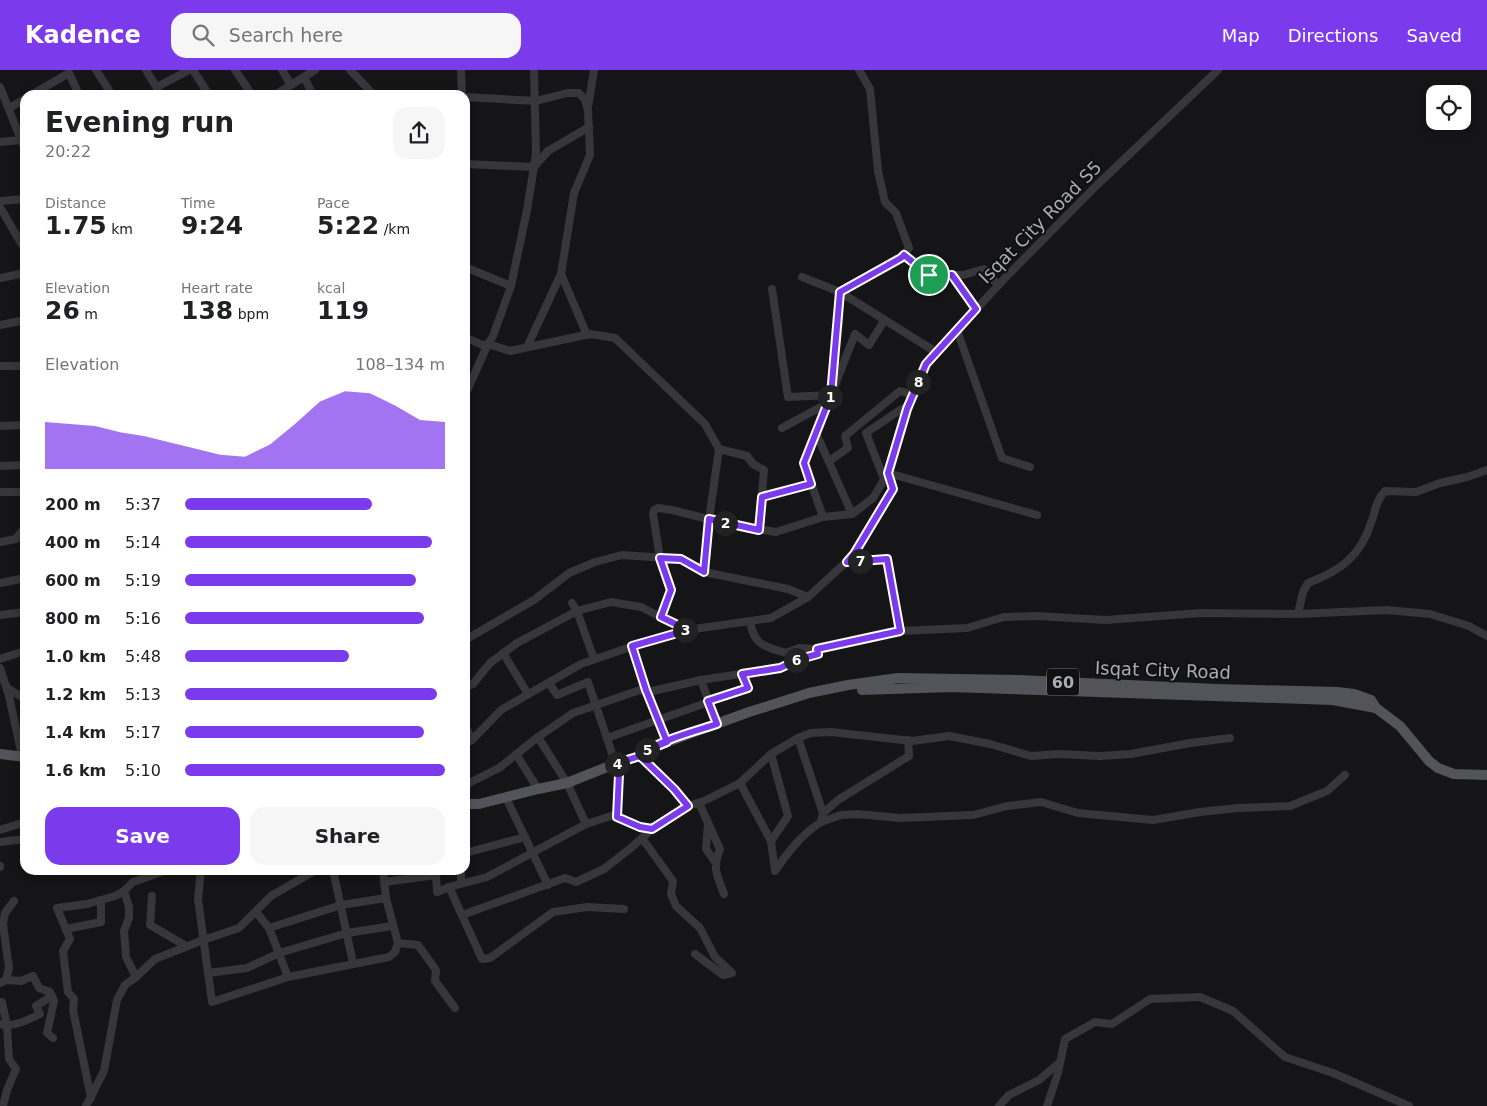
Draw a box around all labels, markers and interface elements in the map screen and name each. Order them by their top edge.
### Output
search box [171,13,521,58]
text: Kadence [25,21,141,49]
icon: search [189,21,217,49]
text: Search here [229,24,343,46]
text: Map [1222,25,1260,46]
text: Directions [1288,25,1378,46]
text: Saved [1406,25,1462,46]
map controls [1426,85,1471,130]
button: locate [1426,85,1471,130]
text: Evening run [45,106,234,139]
button: share [393,107,445,159]
text: 20:22 [45,142,91,161]
street label: Isqat City Road S5 [974,156,1106,288]
text: Distance [45,195,106,211]
text: Time [181,195,215,211]
text: Pace [317,195,350,211]
text: 1.75 [45,211,107,240]
text: 9:24 [181,211,243,240]
text: 5:22 [317,211,379,240]
text: km [107,221,133,237]
text: /km [379,221,410,237]
pin [908,254,950,296]
icon: arrive [915,261,943,289]
text: Elevation [45,280,110,296]
text: Heart rate [181,280,253,296]
text: kcal [317,280,345,296]
text: 26 [45,296,80,325]
text: 138 [181,296,233,325]
text: 119 [317,296,369,325]
text: m [80,306,98,322]
text: bpm [233,306,269,322]
text: Elevation [45,355,119,374]
text: 108–134 m [355,355,445,374]
pin: 8 [906,370,930,394]
text: 8 [914,374,923,390]
pin: 1 [818,384,842,410]
text: 1 [826,389,835,405]
text: 200 m [45,495,101,514]
text: 5:37 [125,495,161,514]
pin: 2 [712,510,738,536]
text: 2 [721,515,730,531]
text: 400 m [45,533,101,552]
text: 5:14 [125,533,161,552]
pin: 7 [848,548,872,574]
text: 7 [856,553,865,569]
text: 600 m [45,571,101,590]
text: 5:19 [125,571,161,590]
text: 800 m [45,609,101,628]
text: 5:16 [125,609,161,628]
pin: 3 [672,618,698,642]
text: 3 [681,622,690,638]
text: 1.0 km [45,647,106,666]
text: 5:48 [125,647,161,666]
pin: 6 [784,648,808,672]
text: 6 [792,652,801,668]
street label: Isqat City Road [1095,657,1231,683]
road number: 60 [1047,668,1079,696]
text: 1.2 km [45,685,106,704]
text: 5:13 [125,685,161,704]
text: 1.4 km [45,723,106,742]
text: 5:17 [125,723,161,742]
pin: 5 [634,738,660,762]
text: 5 [643,742,652,758]
pin: 4 [604,752,630,776]
text: 4 [613,756,622,772]
text: 1.6 km [45,761,106,780]
text: 5:10 [125,761,161,780]
button: Save [45,807,240,865]
button: Share [250,807,445,865]

